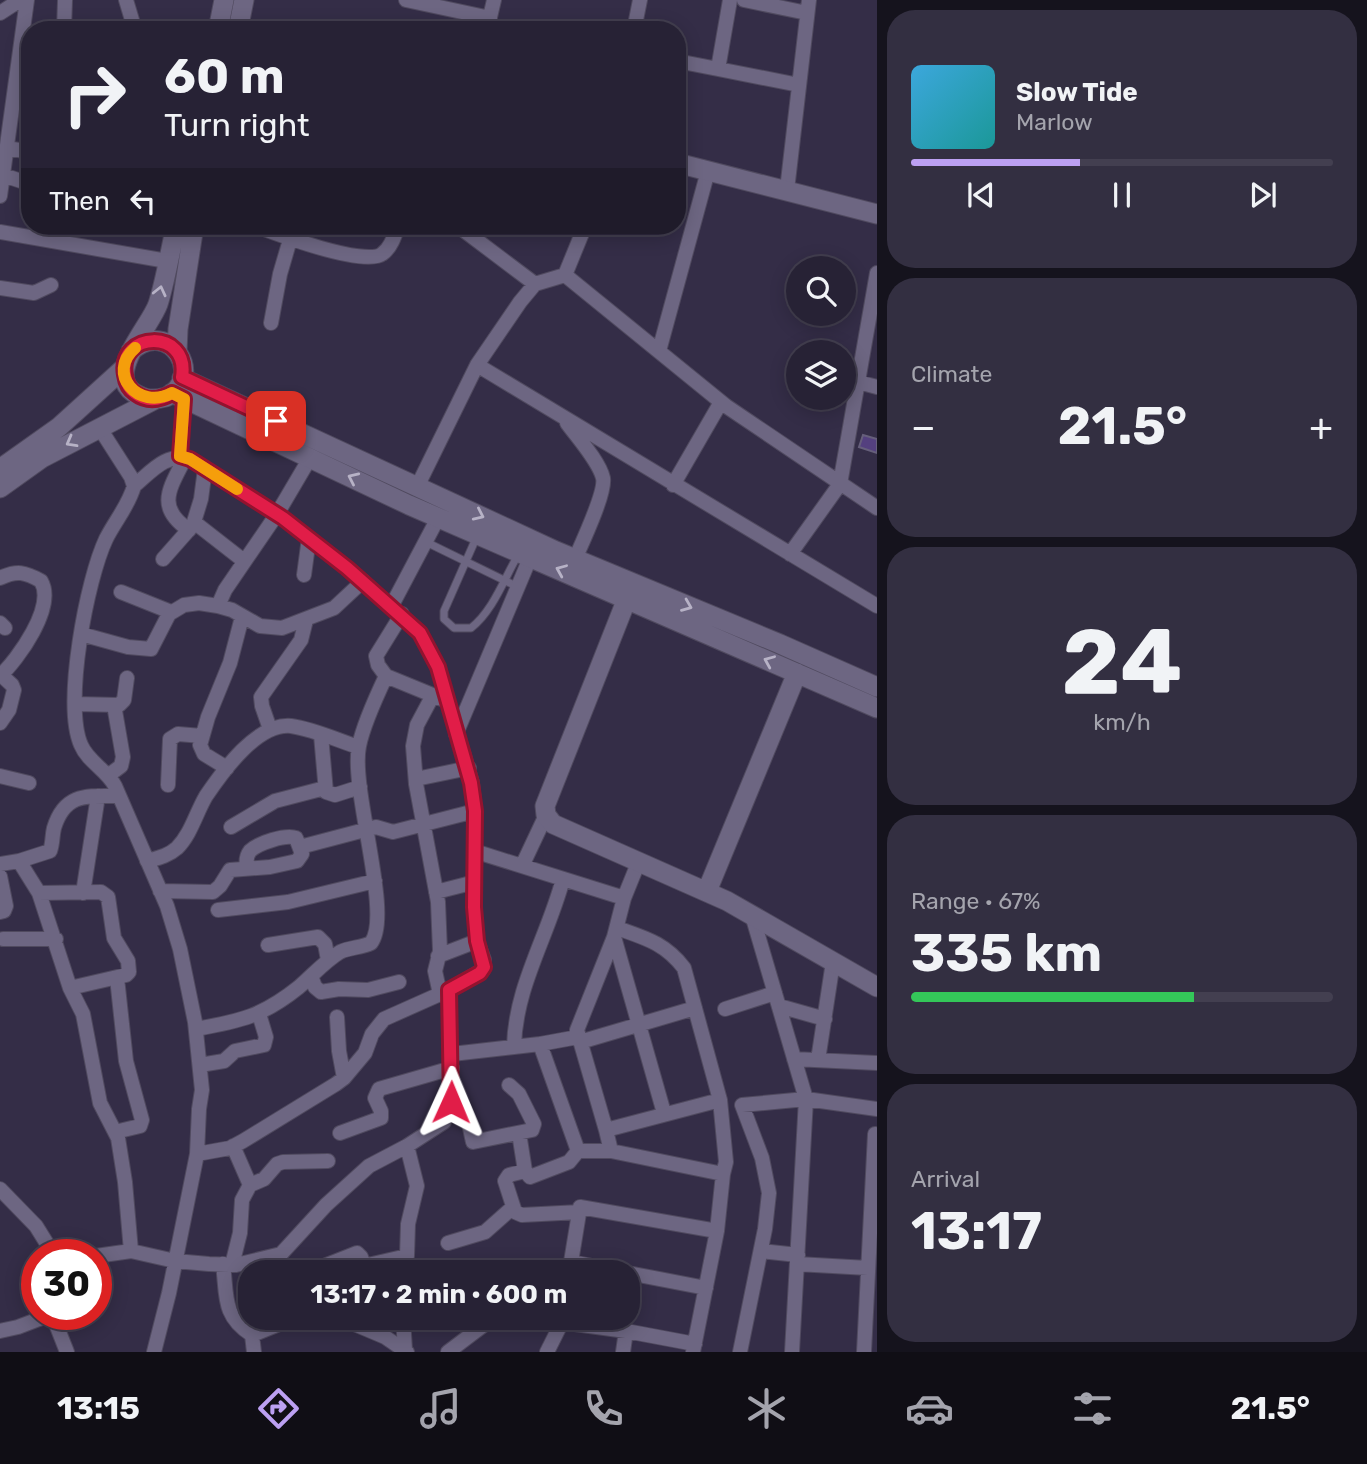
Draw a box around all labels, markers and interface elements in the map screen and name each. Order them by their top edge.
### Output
text: 60 m [164,47,285,105]
icon: right [49,49,140,140]
text: Slow Tide [1016,77,1138,108]
text: Turn right [164,106,309,144]
text: Marlow [1016,108,1093,136]
icon: previous [962,176,1000,214]
icon: pause [1103,176,1141,214]
icon: next [1244,176,1282,214]
icon: left [124,182,162,220]
text: Then [49,186,110,217]
map controls [786,256,856,410]
button: search [786,256,856,326]
one-way arrow [152,285,167,297]
button: layers [786,340,856,410]
text: Climate [911,360,992,388]
pin [246,391,306,451]
text: 21.5° [1058,395,1187,457]
icon: arrive [257,402,295,440]
text: − [911,404,936,450]
text: + [1309,404,1333,450]
one-way arrow [66,434,78,447]
one-way arrow [348,473,360,487]
one-way arrow [472,507,484,521]
one-way arrow [556,565,568,579]
one-way arrow [681,598,693,612]
text: 24 [1062,608,1182,716]
one-way arrow [764,655,777,669]
text: km/h [1093,708,1151,736]
text: Range · 67% [911,887,1041,915]
text: 335 km [911,922,1102,984]
position arrow [414,1065,488,1139]
text: Arrival [911,1165,980,1193]
text: 13:17 [911,1200,1042,1262]
speed limit sign: 30 [21,1239,112,1330]
text: 13:17 · 2 min · 600 m [311,1279,567,1310]
icon: directions [254,1384,303,1433]
icon: music [416,1384,465,1433]
icon: phone [579,1384,628,1433]
icon: climate [742,1384,791,1433]
icon: car [905,1384,954,1433]
icon: filters [1068,1384,1117,1433]
text: 13:15 [57,1389,140,1427]
text: 21.5° [1230,1389,1310,1427]

